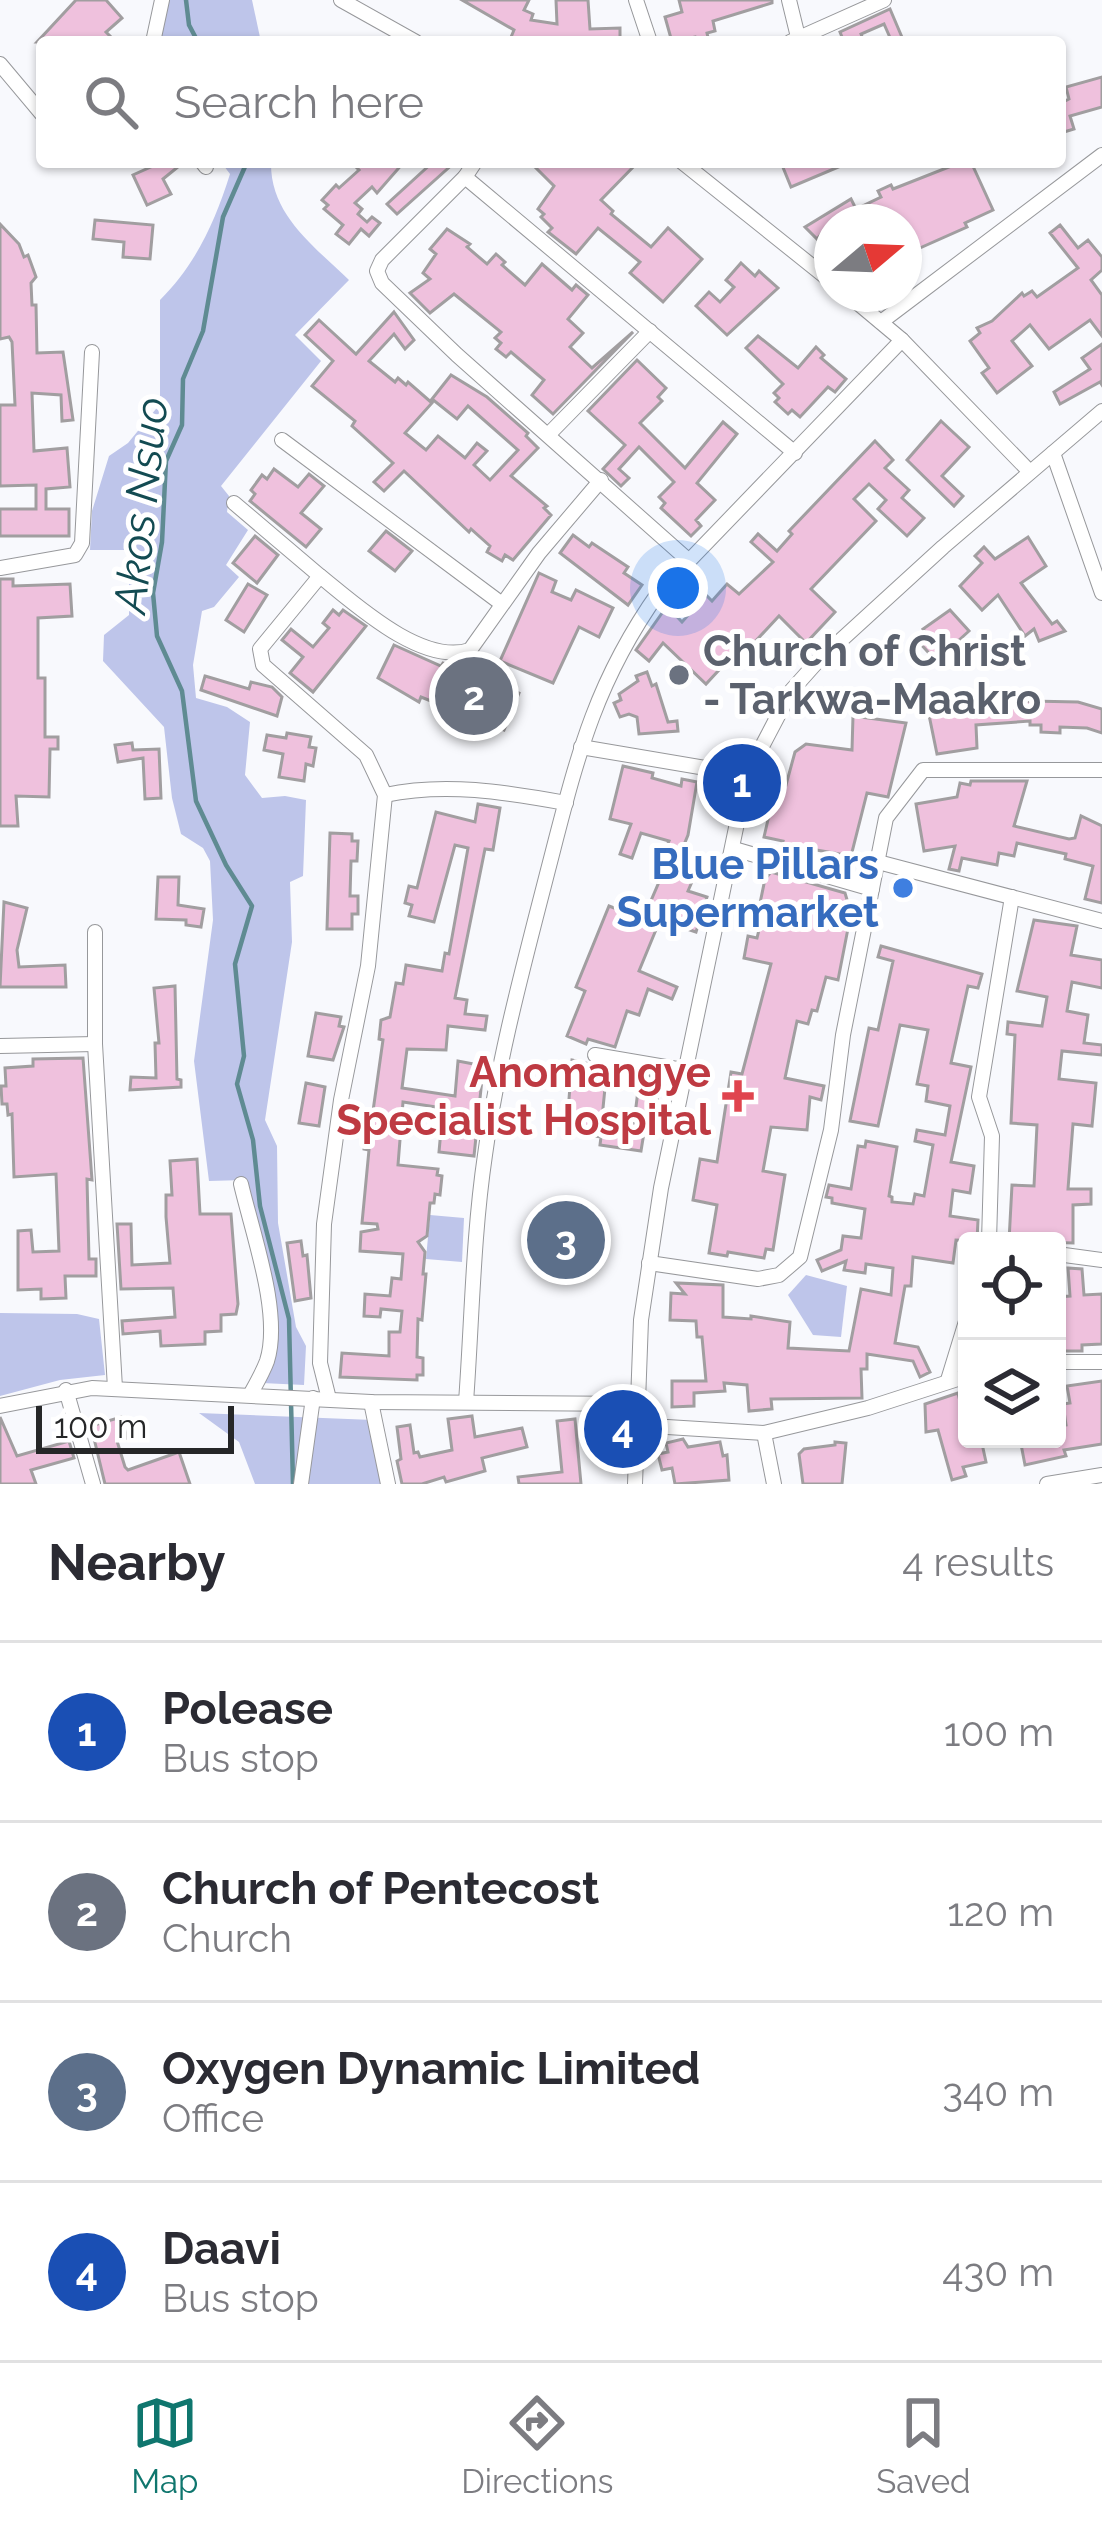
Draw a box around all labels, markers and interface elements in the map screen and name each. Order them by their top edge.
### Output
search box [36,36,1066,168]
icon: search [78,69,144,135]
text: Search here [174,76,424,129]
north arrow [814,204,922,312]
water label: Akos Nsuo [103,394,179,619]
your location [648,558,708,618]
place label: Church of Christ - Tarkwa-Maakro [703,627,1041,724]
pin: 2 [435,651,513,741]
marker: Church of Christ - Tarkwa-Maakro [666,662,692,688]
pin: 1 [703,738,781,828]
place label: Blue Pillars Supermarket [617,840,879,937]
marker: Blue Pillars Supermarket [890,875,916,901]
place label: Anomangye Specialist Hospital [336,1048,712,1145]
marker: Anomangye Specialist Hospital [722,1080,754,1112]
pin: 3 [527,1195,605,1285]
map controls [958,1232,1066,1448]
button: locate [958,1232,1066,1340]
button: layers [958,1340,1066,1448]
pin: 4 [584,1384,662,1474]
scale bar [36,1400,234,1453]
text: 100 m [54,1407,147,1446]
text: Nearby [48,1532,225,1592]
text: 4 results [902,1539,1054,1585]
text: Polease [162,1682,333,1735]
text: 1 [77,1709,97,1755]
text: 100 m [944,1709,1054,1755]
text: Bus stop [162,1735,319,1781]
text: Church of Pentecost [162,1862,599,1915]
text: 2 [76,1889,98,1935]
text: 120 m [947,1889,1054,1935]
text: Church [162,1915,292,1961]
text: Oxygen Dynamic Limited [162,2042,700,2095]
text: 3 [76,2069,98,2115]
text: 340 m [942,2069,1054,2115]
text: Office [162,2095,264,2141]
text: Daavi [162,2222,281,2275]
text: 4 [76,2249,98,2295]
text: 430 m [942,2249,1054,2295]
text: Bus stop [162,2275,319,2321]
tab: Map [131,2390,198,2501]
tab: Directions [461,2390,614,2501]
tab: Saved [876,2390,971,2501]

